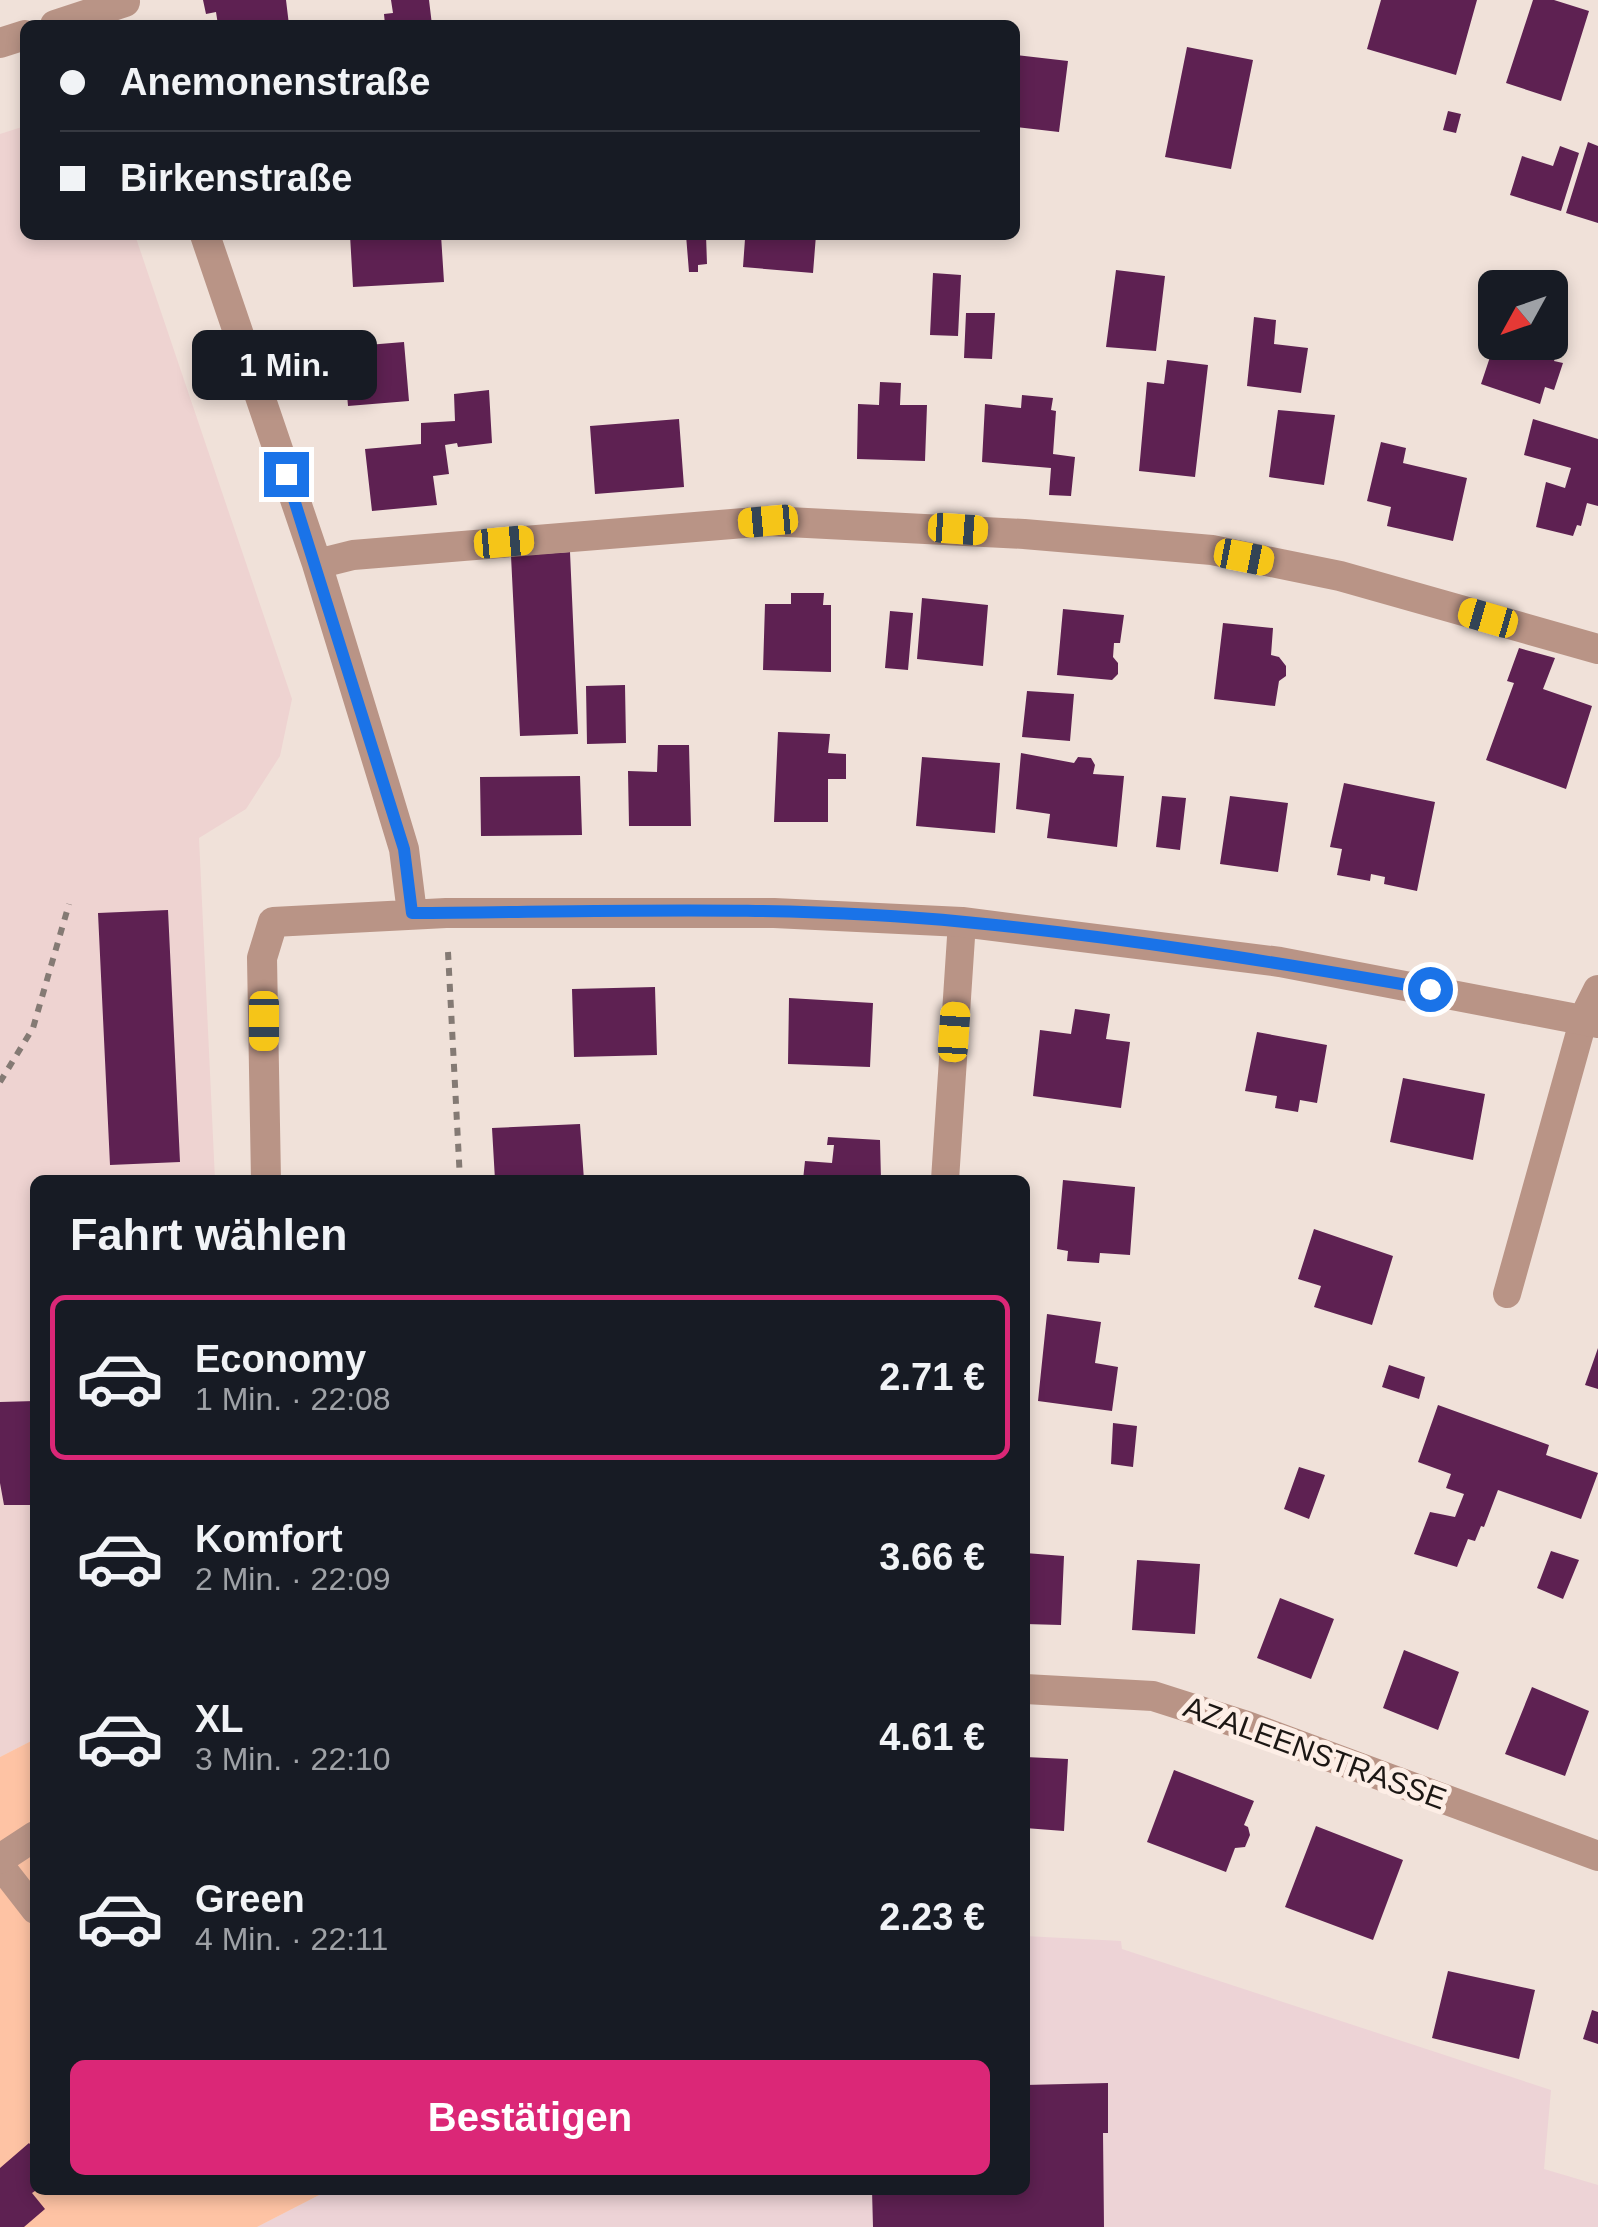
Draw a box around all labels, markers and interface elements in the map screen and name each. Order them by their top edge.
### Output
text: Anemonenstraße [120,61,430,103]
text: Birkenstraße [120,157,352,199]
north arrow [1478,270,1568,360]
map controls [1478,270,1568,360]
callout: 1 Min. [194,329,378,399]
text: 1 Min. [239,347,330,383]
route end [264,452,309,497]
car [737,503,799,539]
car [927,512,989,546]
car [473,524,535,560]
car [1212,537,1276,577]
car [1455,595,1521,641]
route start [1408,967,1453,1012]
car [249,991,279,1051]
car [937,1001,971,1063]
text: Fahrt wählen [70,1209,348,1260]
icon: car [75,1333,165,1423]
text: Economy [195,1338,366,1380]
text: 2.71 € [879,1356,985,1398]
text: 1 Min. · 22:08 [195,1381,391,1417]
icon: car [75,1513,165,1603]
text: Komfort [195,1518,343,1560]
text: 3.66 € [879,1536,985,1578]
text: 2 Min. · 22:09 [195,1561,391,1597]
street label: AZALEENSTRASSE [1179,1690,1451,1815]
icon: car [75,1693,165,1783]
text: XL [195,1698,244,1740]
text: 4.61 € [879,1716,985,1758]
text: 3 Min. · 22:10 [195,1741,391,1777]
icon: car [75,1873,165,1963]
text: Green [195,1878,305,1920]
text: 2.23 € [879,1896,985,1938]
text: 4 Min. · 22:11 [195,1921,388,1957]
button: Bestätigen [70,2060,990,2175]

